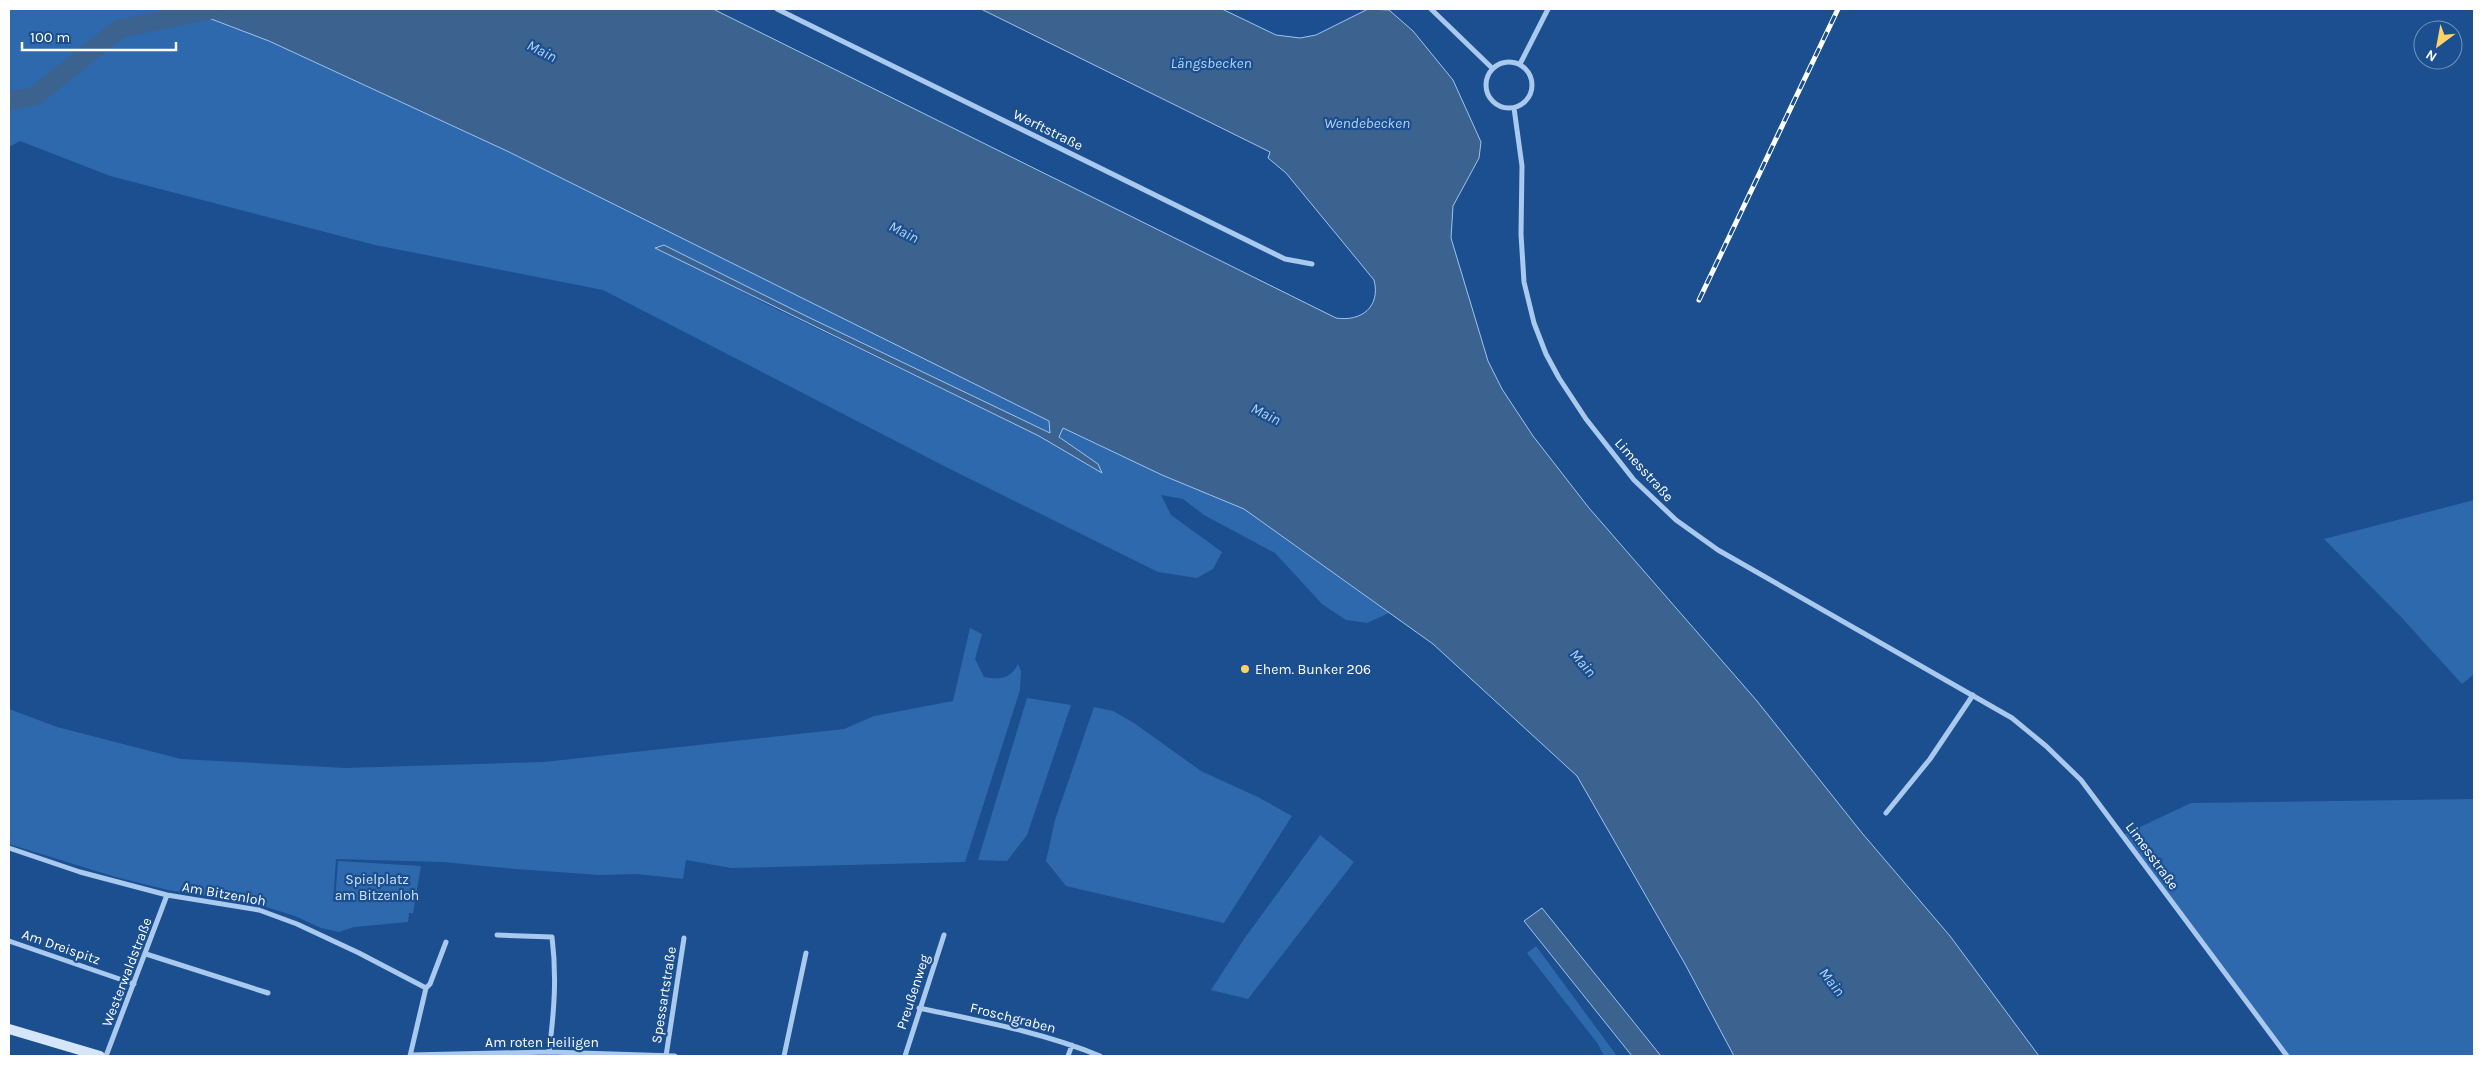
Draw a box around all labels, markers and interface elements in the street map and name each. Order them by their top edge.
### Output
scale bar [22,20,176,52]
north arrow [2413,20,2463,70]
text: 100 m [30,28,70,46]
water label: Main [524,36,560,66]
text: N [2423,46,2440,65]
water label: Längsbecken [1170,54,1252,72]
street label: Werftstraße [1010,106,1086,154]
water label: Wendebecken [1324,114,1410,132]
water label: Main [886,217,922,247]
water label: Main [1248,399,1284,429]
street label: Limesstraße [1611,435,1677,505]
water label: Main [1566,645,1600,681]
place label: Ehem. Bunker 206 [1255,661,1371,678]
marker: Ehem. Bunker 206 [1239,663,1251,675]
street label: Limesstraße [2122,819,2182,893]
park label: Spielplatz am Bitzenloh [335,871,419,904]
street label: Am Bitzenloh [181,878,267,910]
street label: Westerwaldstraße [98,915,156,1029]
street label: Am Dreispitz [20,926,102,968]
street label: Spessartstraße [648,945,680,1045]
street label: Preußenweg [893,952,933,1032]
water label: Main [1815,964,1849,1000]
street label: Froschgraben [968,999,1058,1037]
street label: Am roten Heiligen [485,1034,599,1051]

